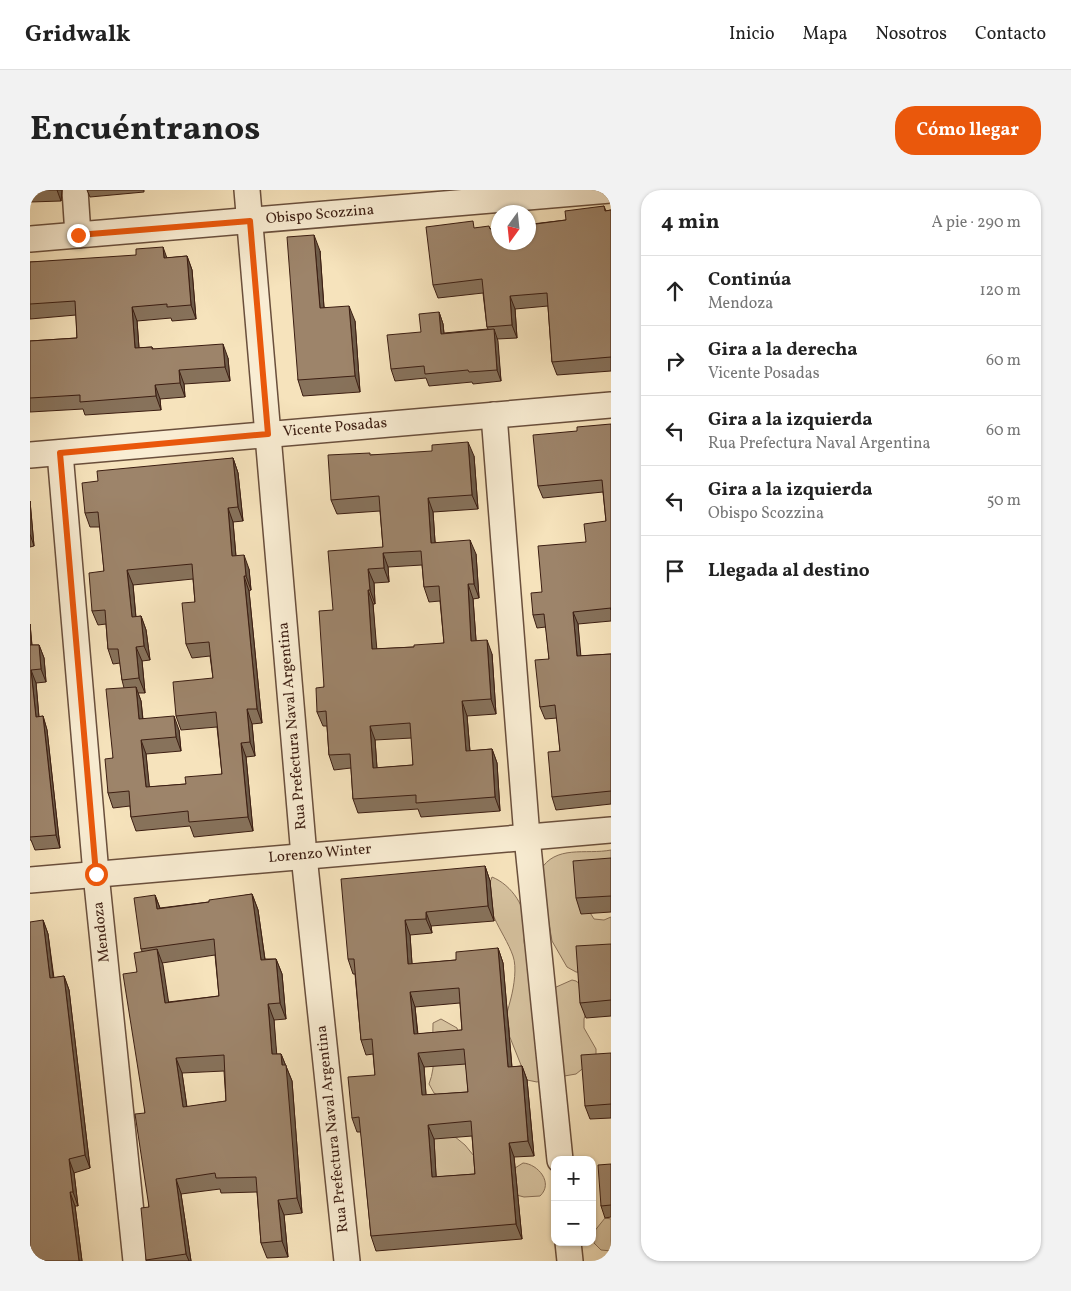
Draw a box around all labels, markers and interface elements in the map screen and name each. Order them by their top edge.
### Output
text: Gridwalk [25,18,131,52]
text: Inicio [729,22,775,47]
text: Mapa [803,22,848,47]
text: Nosotros [876,22,947,47]
text: Contacto [975,22,1046,47]
text: Encuéntranos [30,106,260,154]
button: Cómo llegar [895,106,1041,155]
street label: Obispo Scozzina [265,200,375,230]
north arrow [491,205,536,250]
text: 4 min [661,208,720,237]
text: A pie · 290 m [931,212,1021,234]
route end [67,224,90,247]
text: Continúa [708,267,791,293]
icon: ahead [661,277,689,305]
text: 120 m [979,280,1021,302]
text: Mendoza [708,293,773,315]
text: Gira a la derecha [708,337,858,363]
icon: right [661,347,689,375]
text: 60 m [986,350,1021,372]
text: Vicente Posadas [708,363,820,385]
text: Gira a la izquierda [708,407,873,433]
street label: Vicente Posadas [282,413,388,443]
icon: left [661,417,689,445]
text: 60 m [986,420,1021,442]
text: Rua Prefectura Naval Argentina [708,433,930,455]
text: Gira a la izquierda [708,477,873,503]
icon: left [661,487,689,515]
text: 50 m [987,490,1021,512]
text: Obispo Scozzina [708,503,824,525]
icon: arrive [661,557,689,585]
text: Llegada al destino [708,558,870,584]
street label: Rua Prefectura Naval Argentina [273,621,313,831]
street label: Lorenzo Winter [268,839,372,869]
route start [85,863,108,886]
street label: Mendoza [88,900,116,964]
street label: Rua Prefectura Naval Argentina [312,1024,354,1234]
map controls [551,1156,596,1246]
button: + [551,1156,596,1201]
button: − [551,1201,596,1246]

